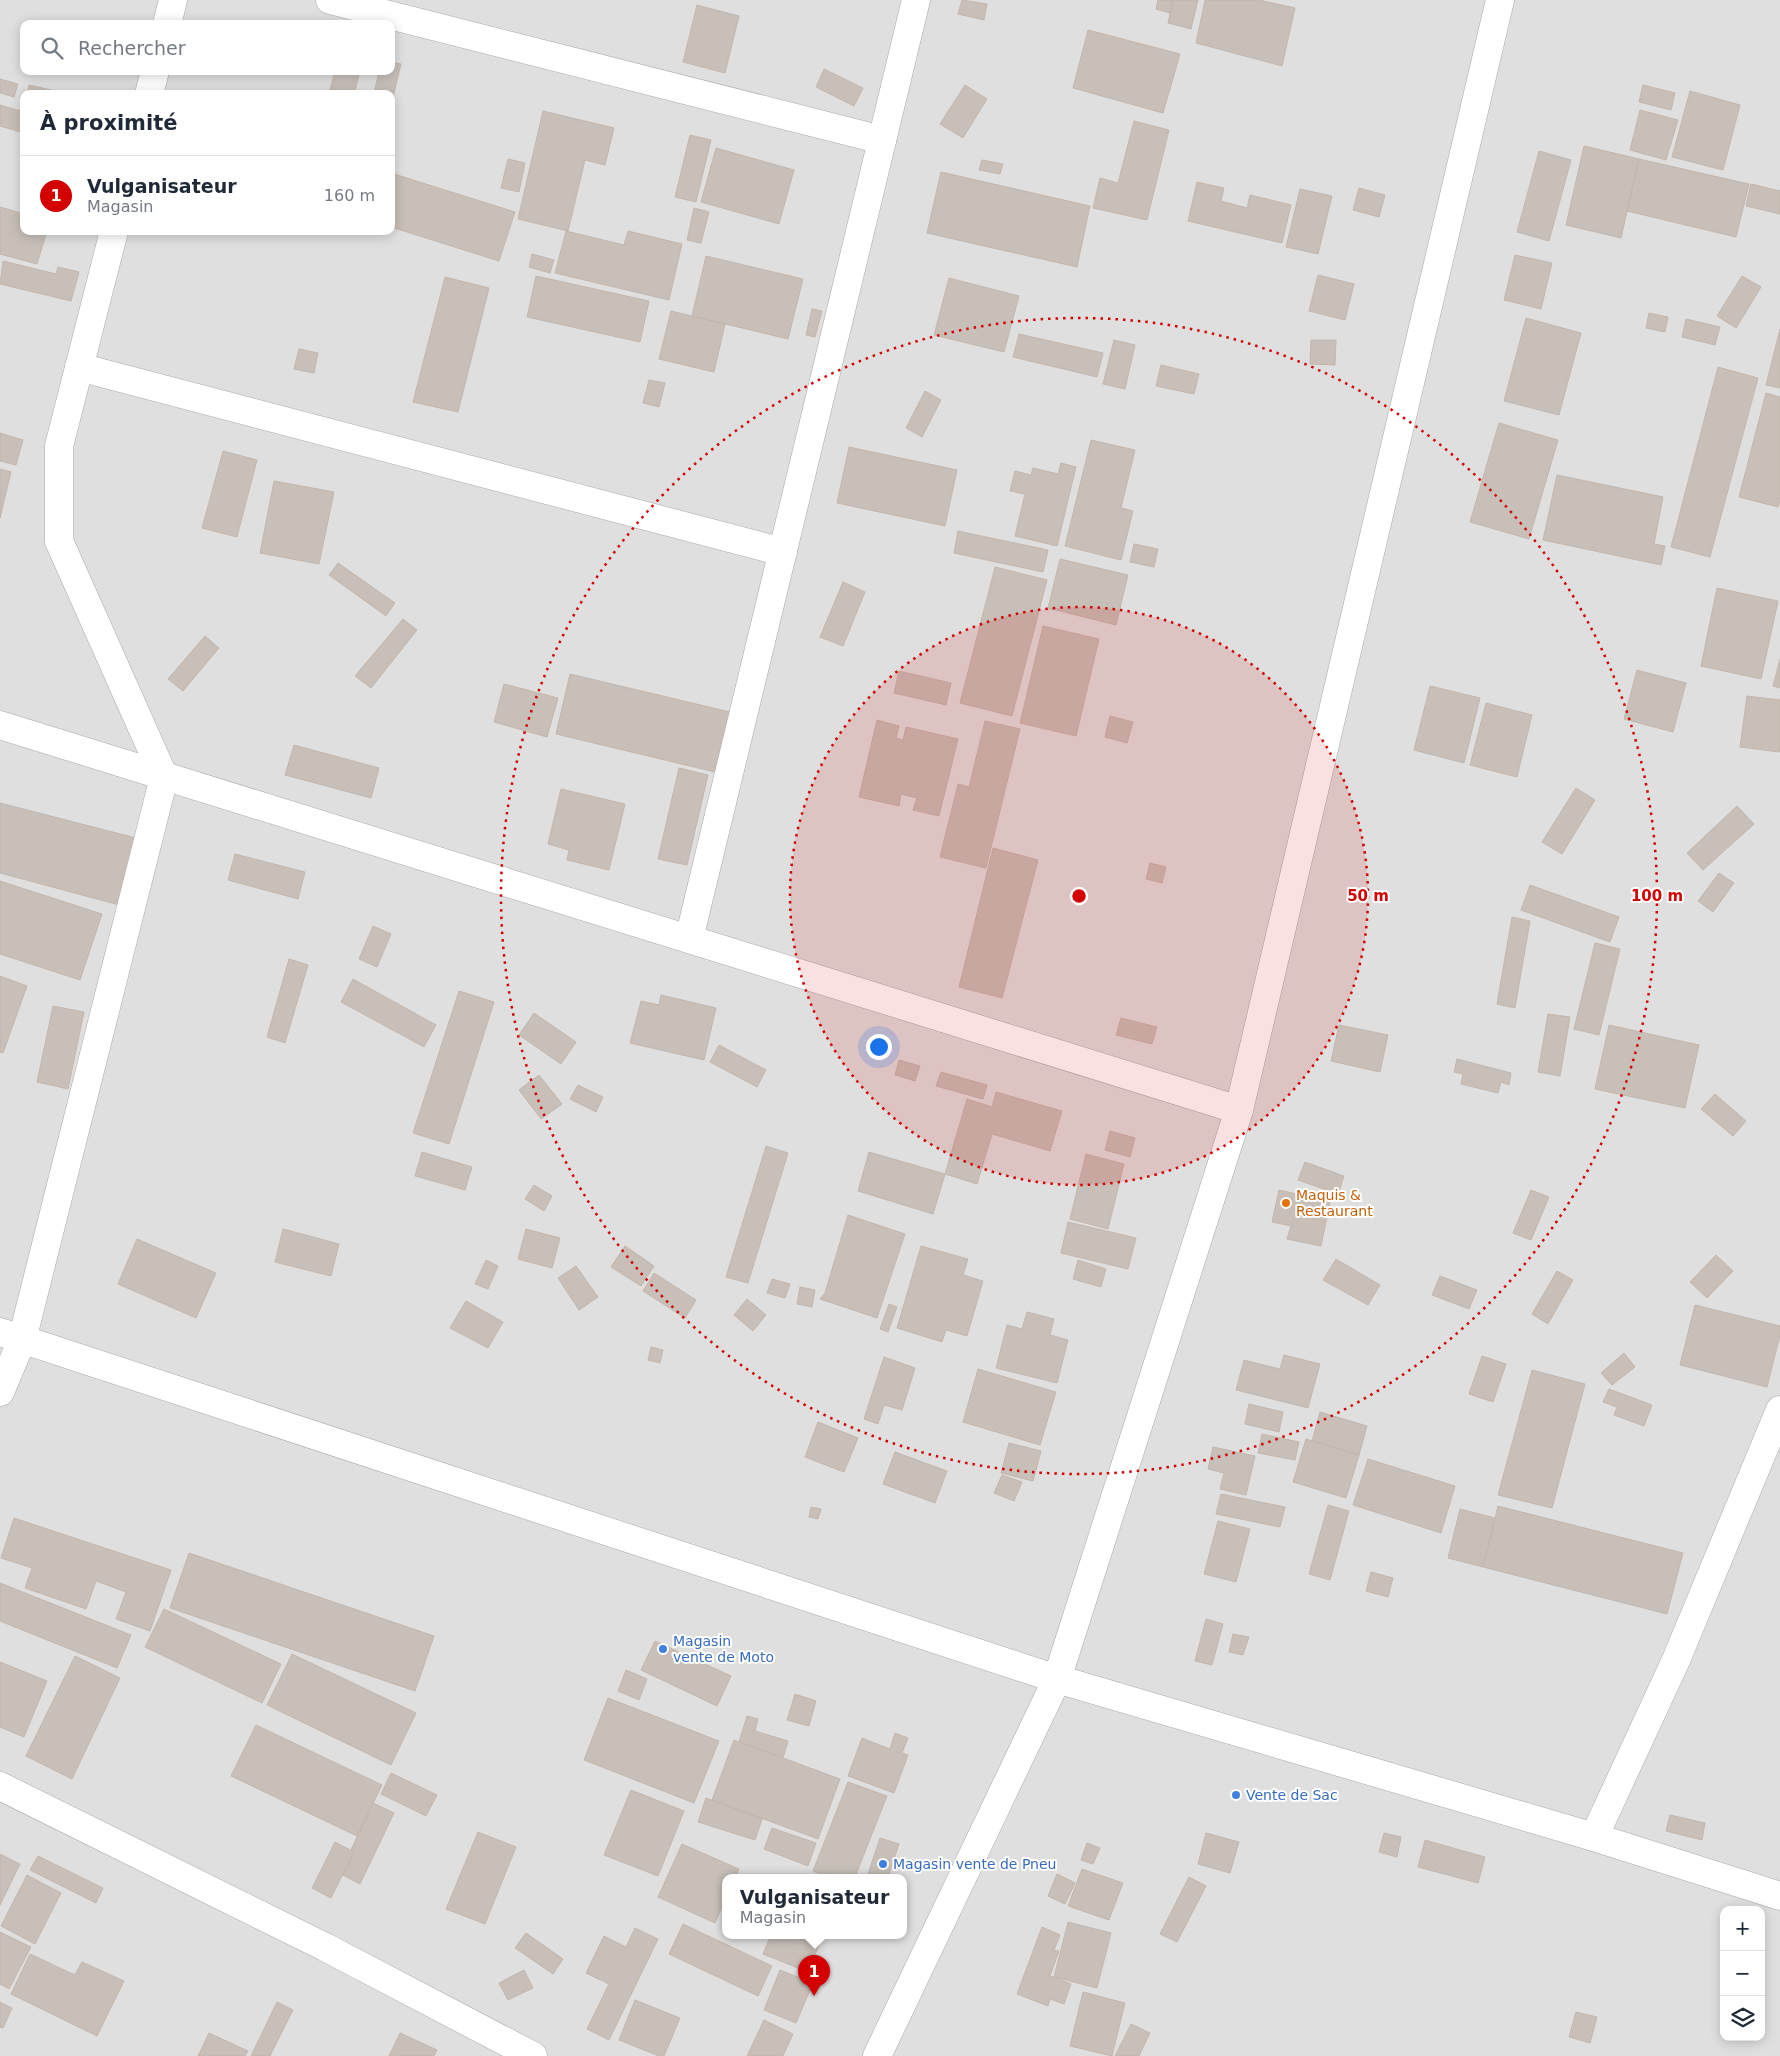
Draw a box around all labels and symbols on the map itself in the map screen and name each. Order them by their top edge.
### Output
centre of rings [1070,887,1088,905]
text: 50 m [1347,887,1389,905]
text: 100 m [1631,887,1683,905]
your location [866,1034,892,1060]
place label: Maquis & Restaurant [1296,1187,1373,1219]
marker: Maquis & Restaurant [1280,1197,1292,1209]
place label: Magasin vente de Moto [673,1633,774,1665]
marker: Magasin vente de Moto [657,1643,669,1655]
place label: Vente de Sac [1246,1787,1338,1803]
marker: Vente de Sac [1230,1789,1242,1801]
place label: Magasin vente de Pneu [893,1856,1056,1872]
marker: Magasin vente de Pneu [877,1858,889,1870]
pin: 1 [798,1955,830,1996]

